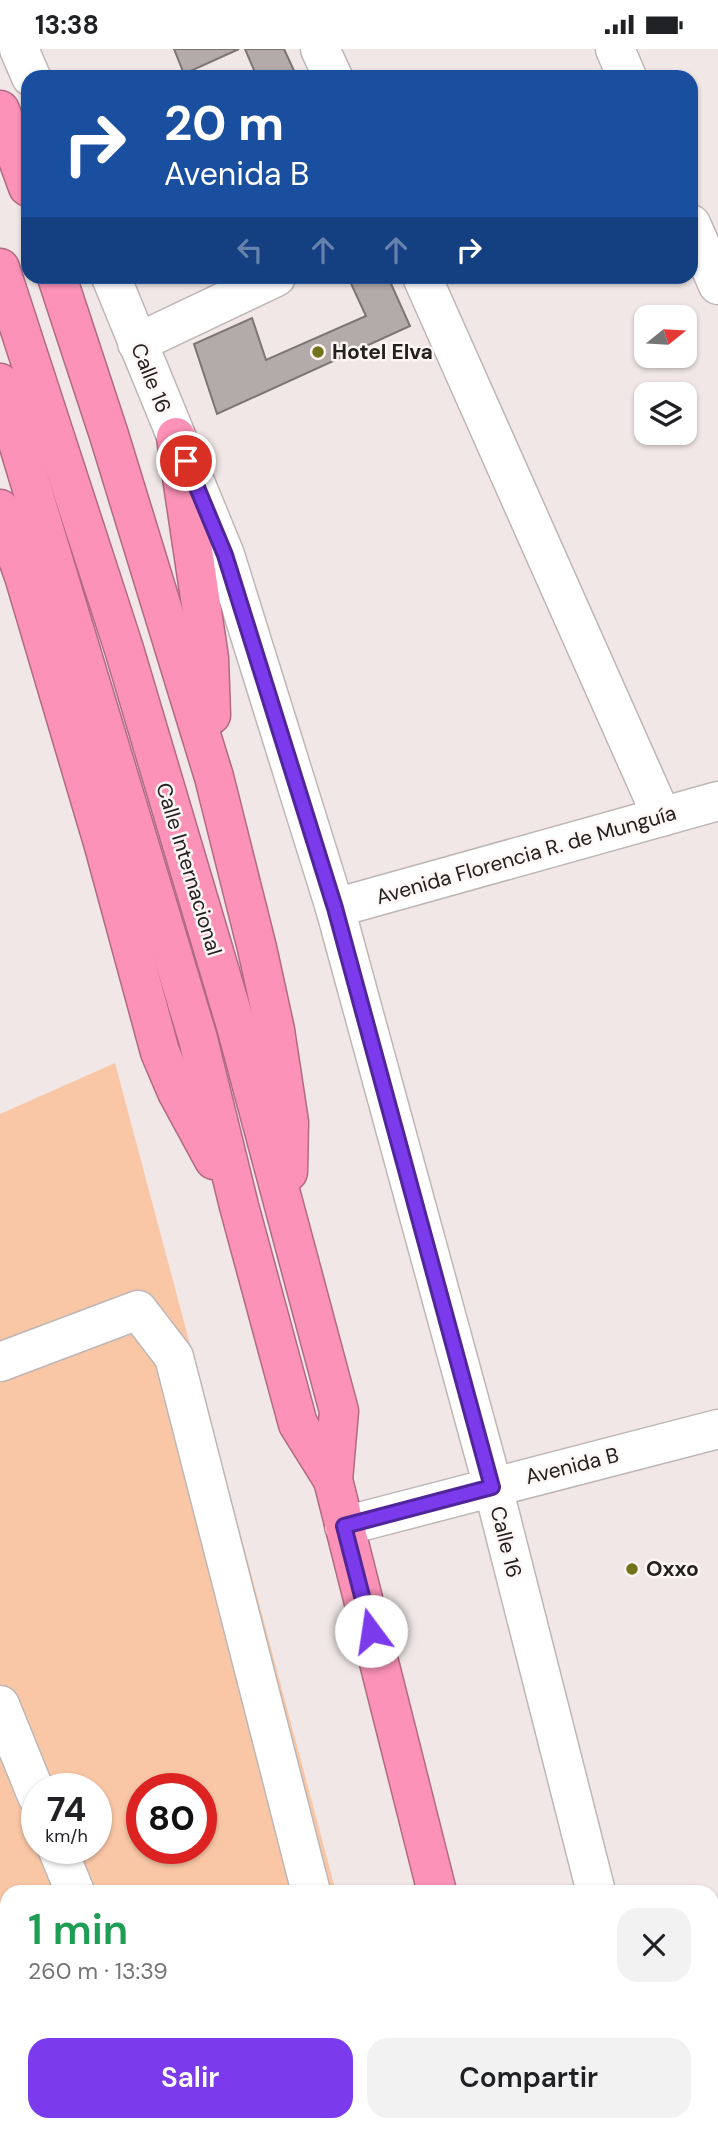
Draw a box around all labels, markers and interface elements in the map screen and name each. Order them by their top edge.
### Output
text: 13:38 [35,8,99,42]
text: 20 m [164,91,284,155]
icon: right [49,98,140,189]
text: Avenida B [164,153,309,195]
icon: left [231,231,269,269]
icon: ahead [304,231,342,269]
icon: ahead [377,231,415,269]
icon: right [450,231,488,269]
north arrow [634,305,696,367]
map controls [634,305,697,445]
place label: Hotel Elva [332,338,433,366]
street label: Calle 16 [124,339,178,417]
marker: Hotel Elva [310,344,326,360]
button: layers [634,382,697,445]
pin [156,431,216,491]
icon: arrive [167,442,205,480]
street label: Calle Internacional [149,779,229,959]
street label: Avenida Florencia R. de Munguía [373,799,679,911]
street label: Avenida B [522,1441,622,1491]
street label: Calle 16 [484,1503,528,1581]
place label: Oxxo [646,1555,699,1583]
marker: Oxxo [624,1561,640,1577]
position arrow [334,1594,408,1668]
speed limit sign: 80 [126,1773,217,1864]
text: 74 [47,1786,86,1832]
text: km/h [45,1824,88,1848]
text: 1 min [28,1902,128,1957]
button: close [617,1908,691,1982]
text: 260 m · 13:39 [28,1956,168,1986]
button: Salir [28,2038,353,2118]
button: Compartir [367,2038,691,2118]

